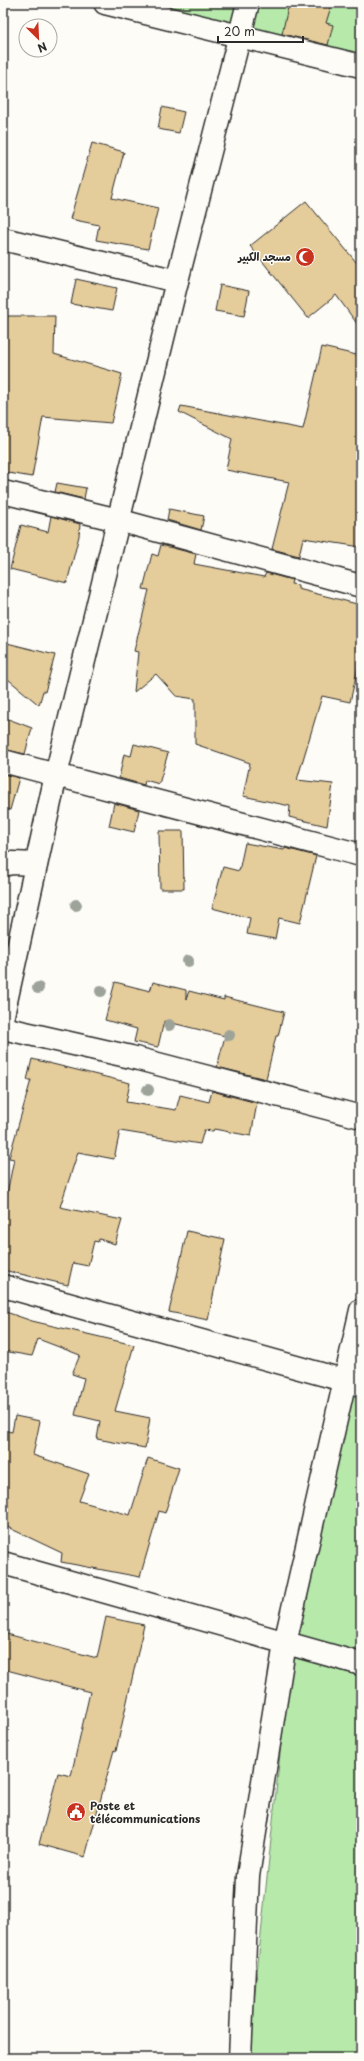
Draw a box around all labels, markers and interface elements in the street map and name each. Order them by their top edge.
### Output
north arrow [18,18,58,58]
scale bar [218,18,303,44]
text: 20 m [224,22,255,40]
text: N [35,38,50,57]
mosque icon: مسجد الكبير [294,246,316,268]
place label: مسجد الكبير [237,248,291,265]
place label: Poste et télécommunications [90,1797,200,1827]
public building icon: Poste et télécommunications [65,1801,87,1823]

